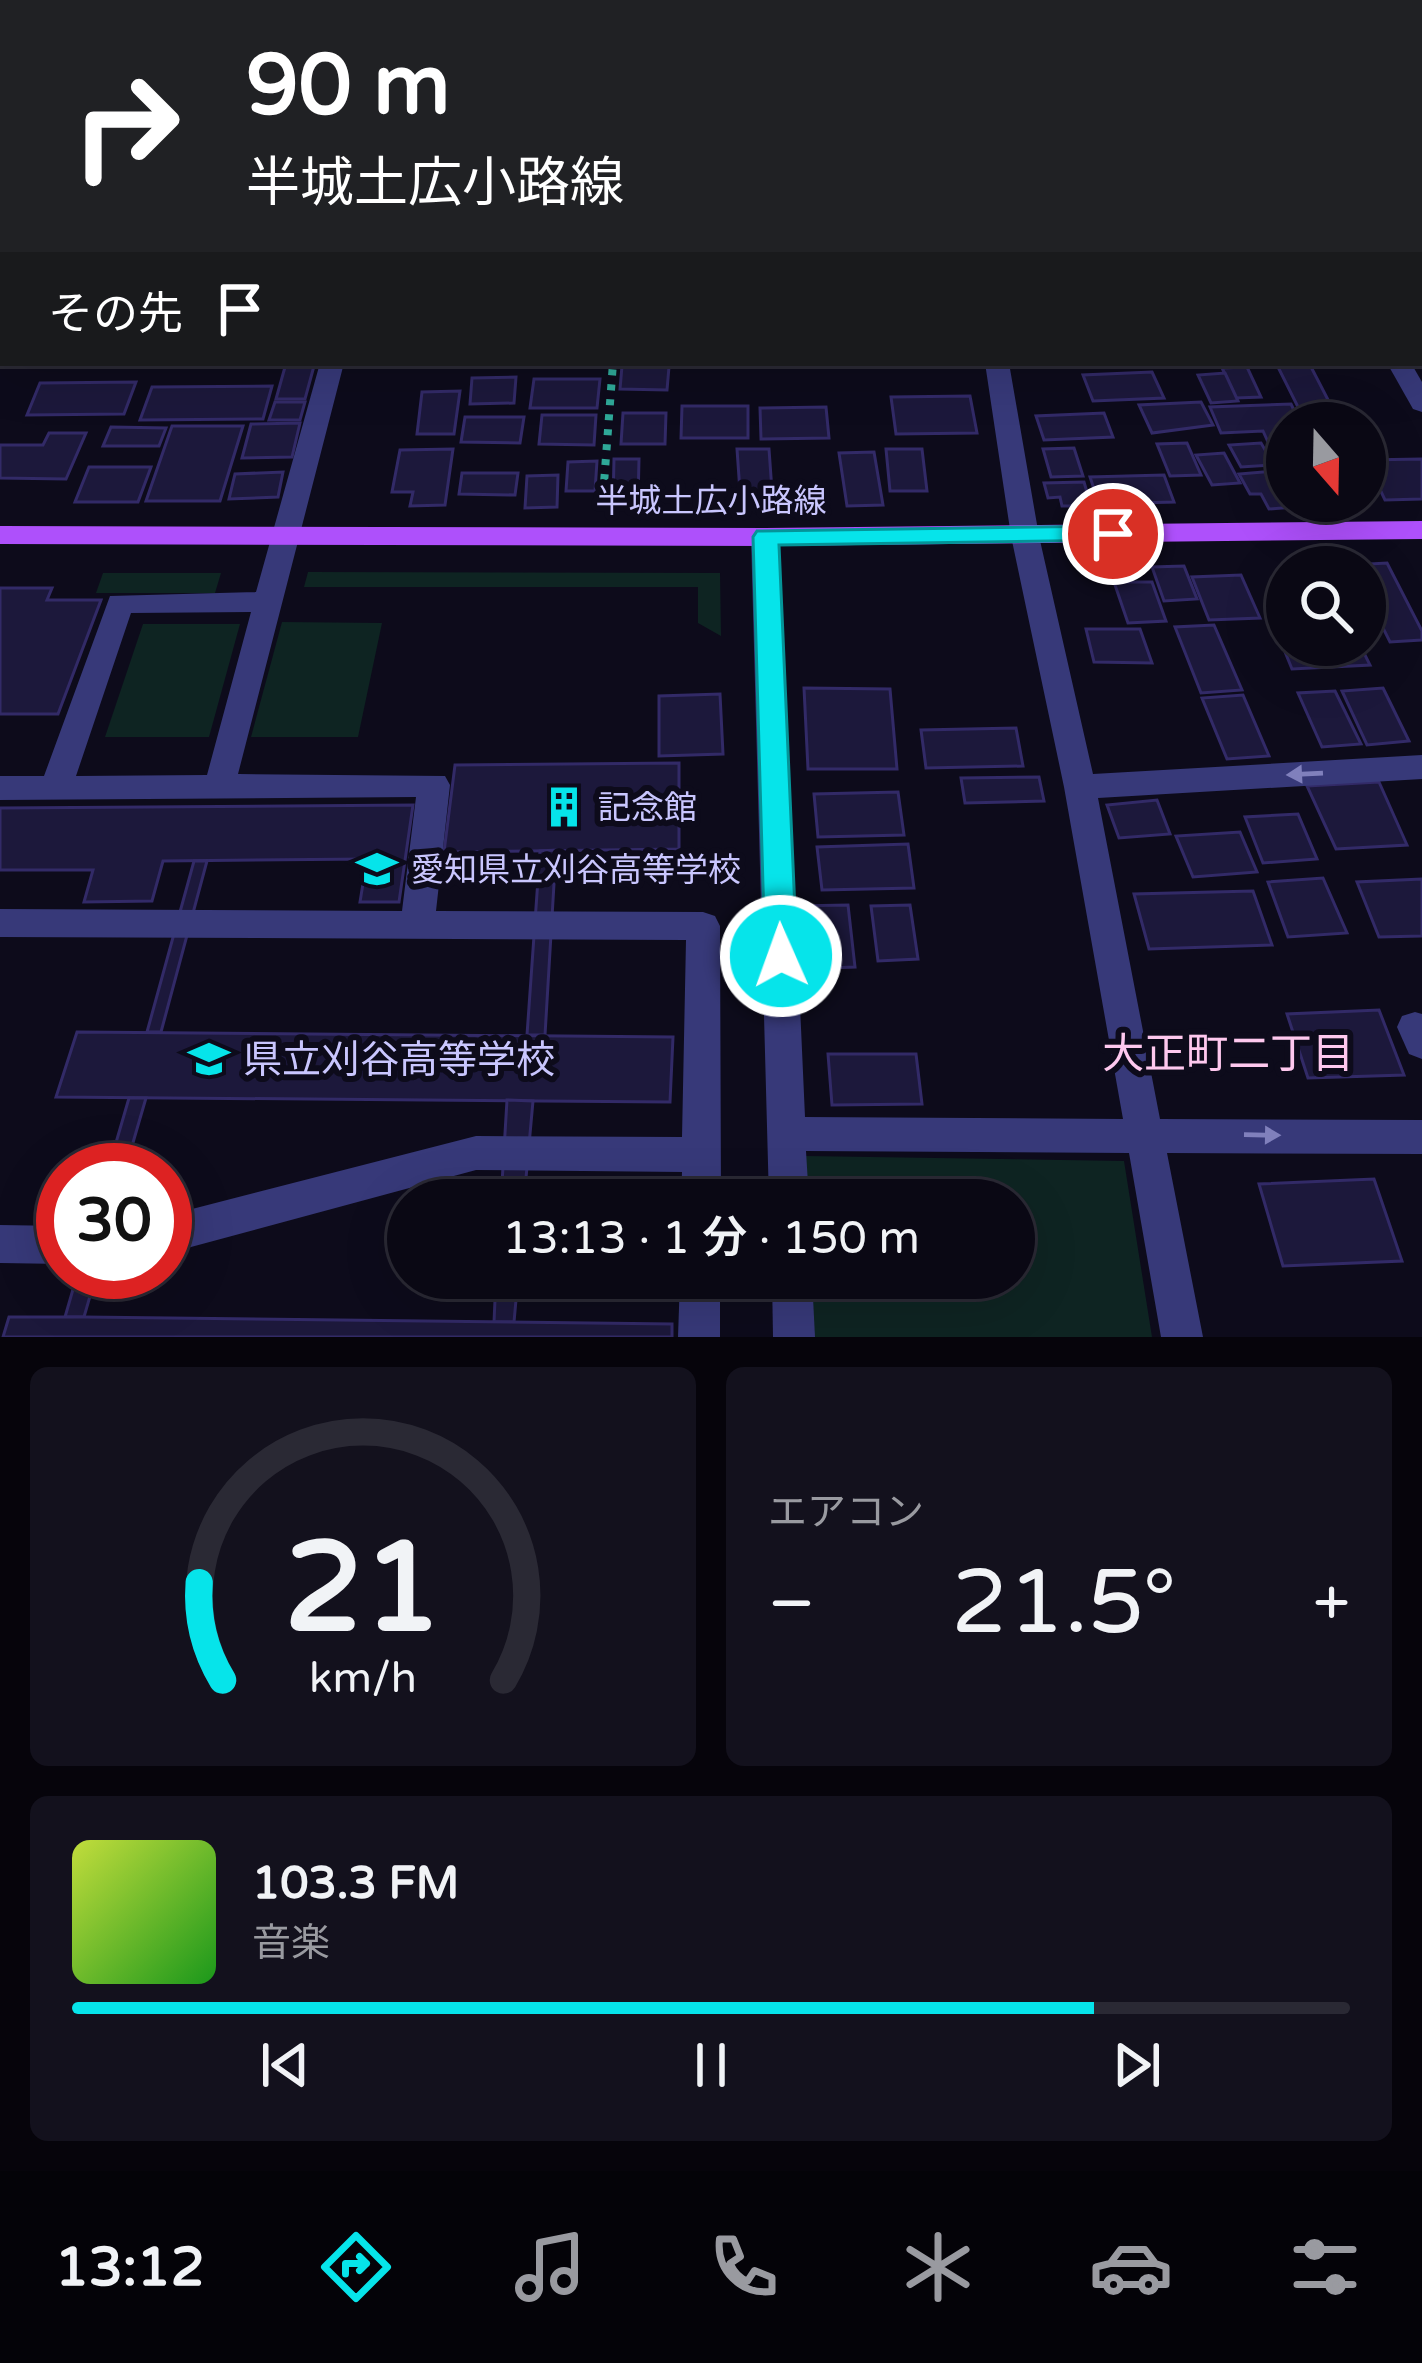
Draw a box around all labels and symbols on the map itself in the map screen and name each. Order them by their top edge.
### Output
north arrow [1266,402,1386,522]
street label: 半城土広小路線 [596,482,827,521]
pin [1062,483,1164,585]
one-way arrow [1286,764,1323,783]
building icon: 記念館 [541,784,587,830]
place label: 記念館 [598,789,697,828]
school or university icon: 愛知県立刈谷高等学校 [354,846,400,892]
place label: 愛知県立刈谷高等学校 [411,851,741,890]
position arrow [718,893,844,1019]
district label: 大正町二丁目 [1102,1029,1354,1080]
school or university icon: 県立刈谷高等学校 [186,1036,232,1082]
place label: 県立刈谷高等学校 [243,1037,555,1084]
one-way arrow [1244,1126,1282,1145]
speed limit sign: 30 [36,1143,192,1299]

